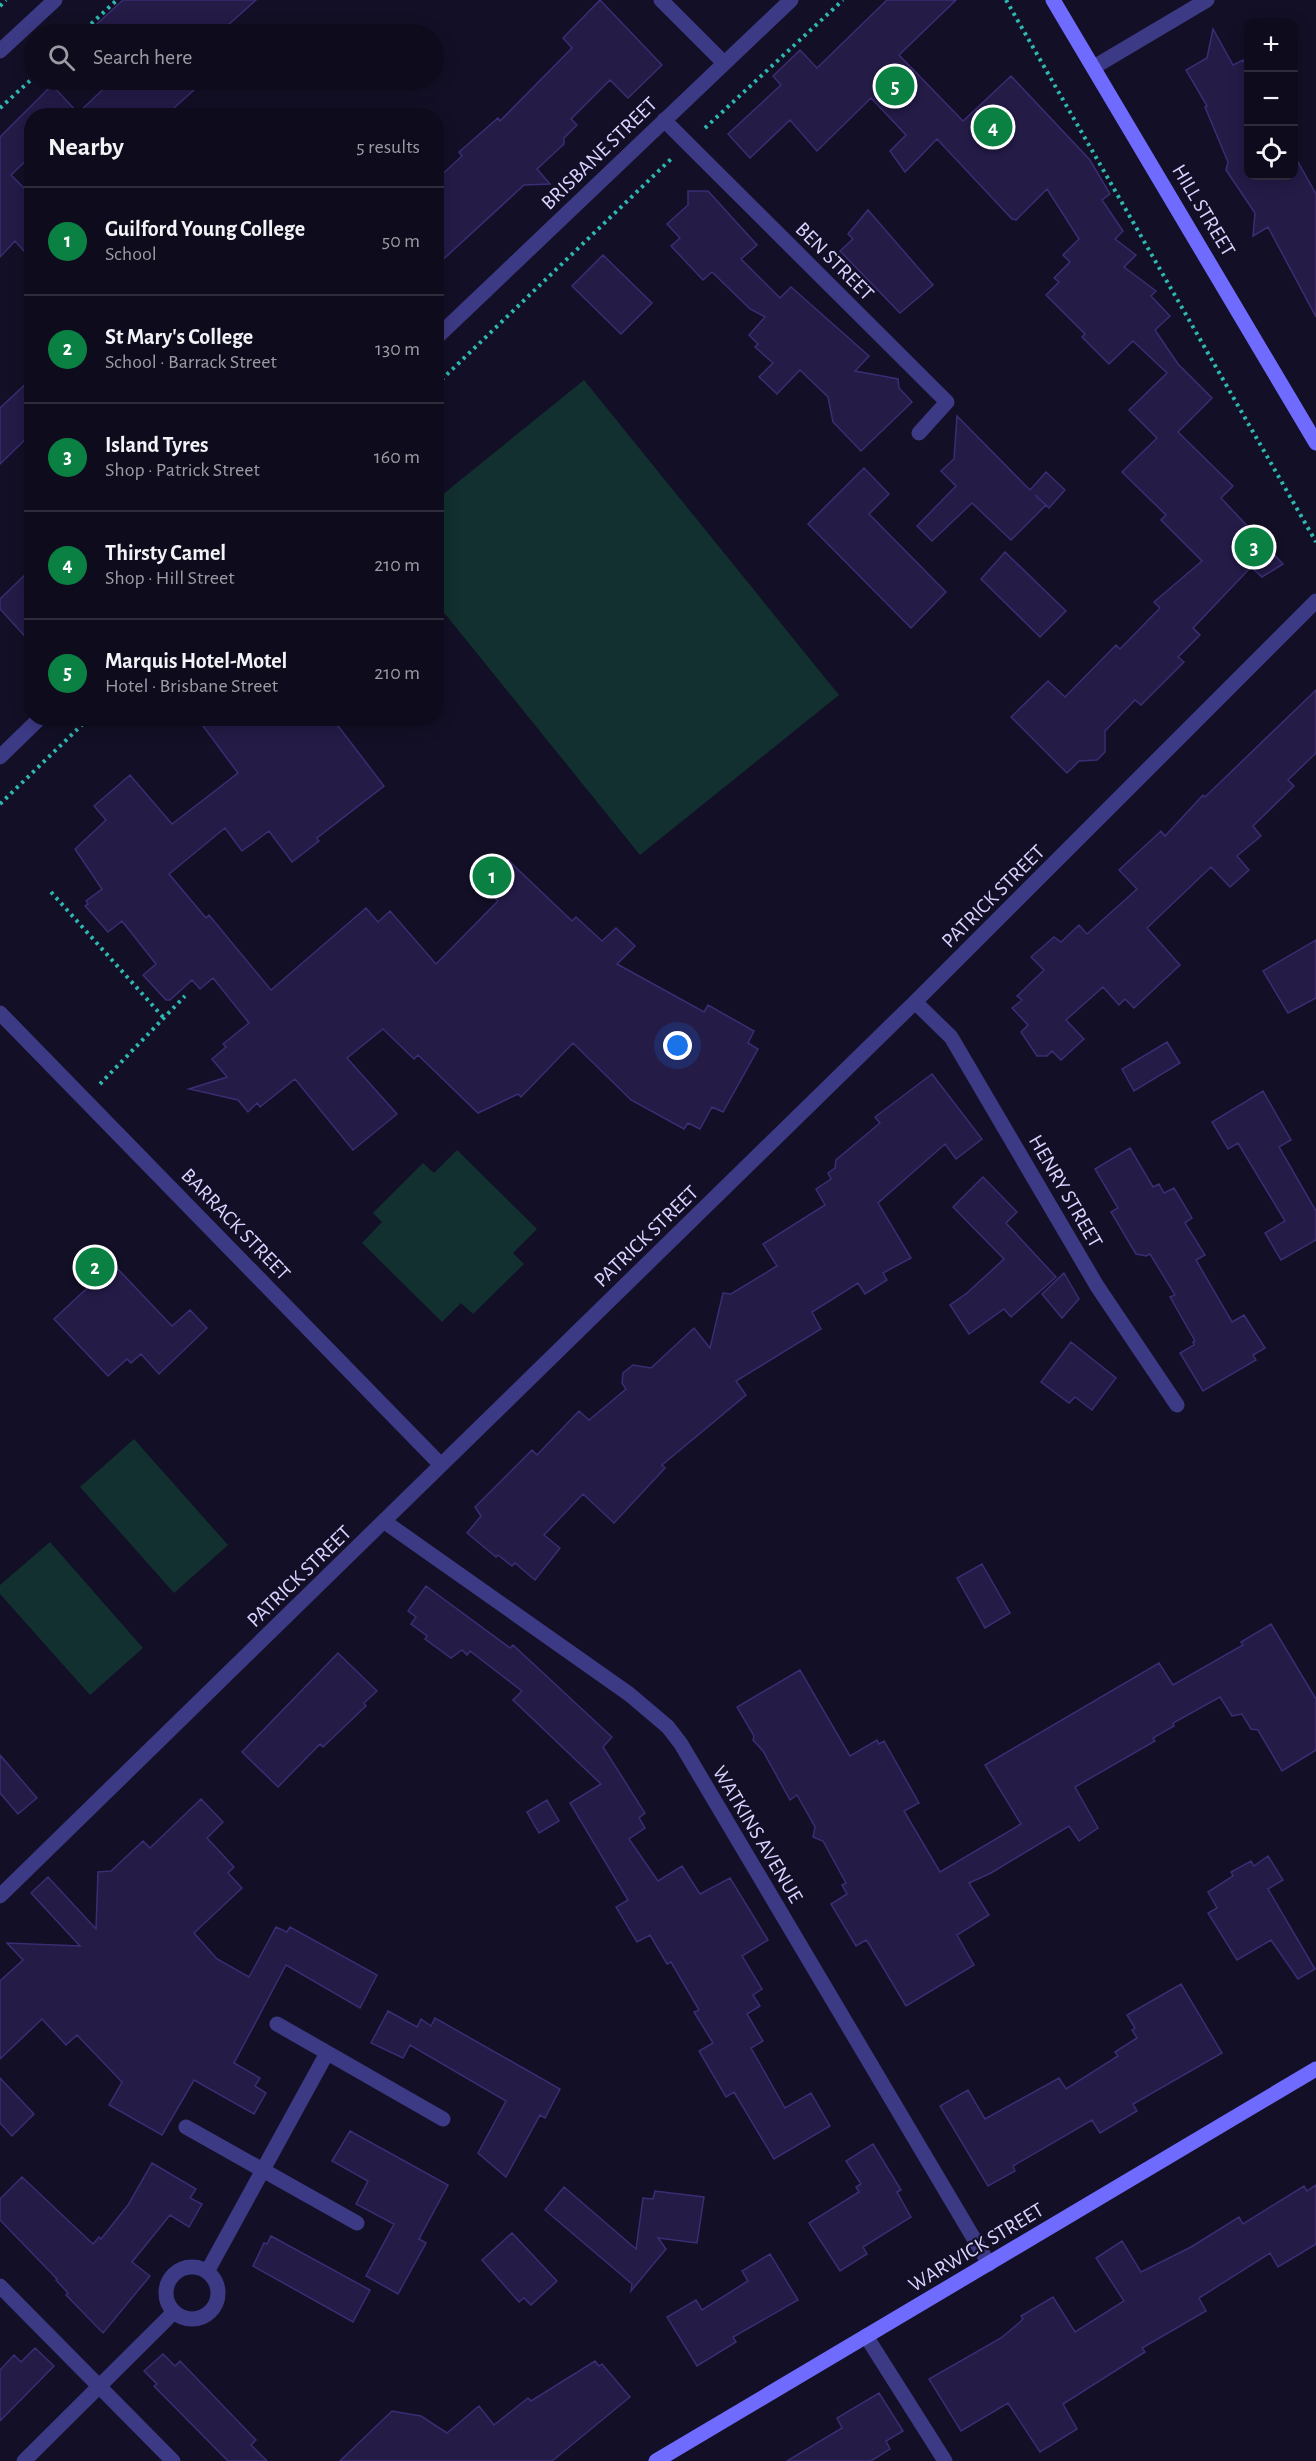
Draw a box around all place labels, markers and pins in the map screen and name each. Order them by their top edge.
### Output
pin: 5 [876,64,914,109]
pin: 4 [974,104,1012,150]
pin: 3 [1234,524,1274,570]
pin: 1 [472,854,512,898]
pin: 2 [76,1244,115,1290]

